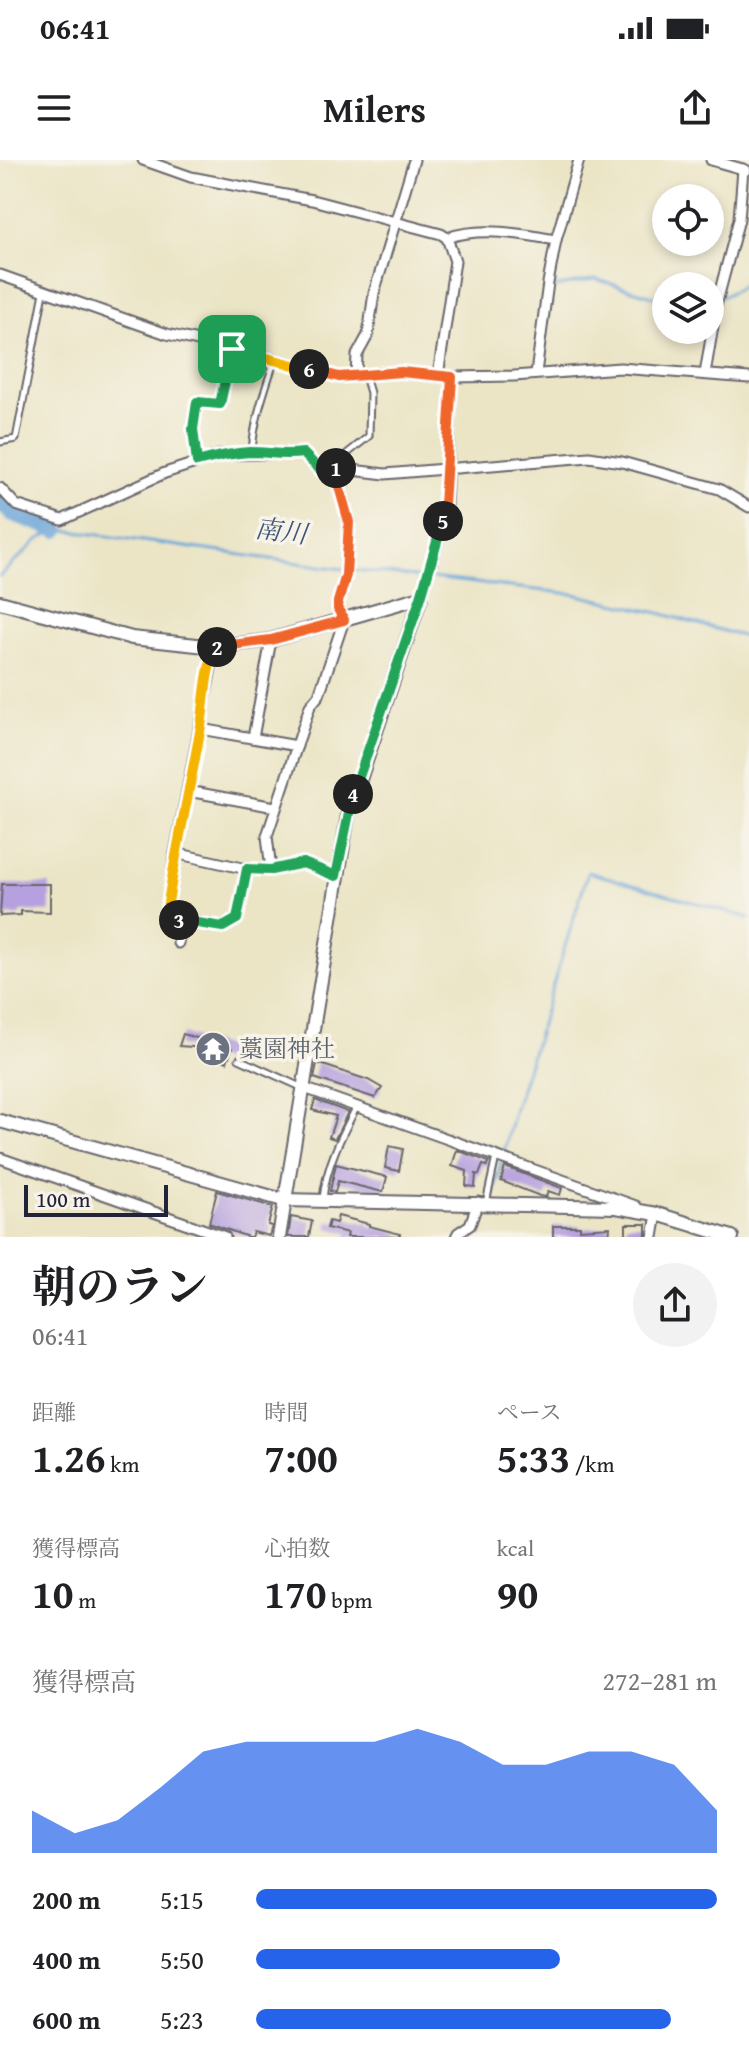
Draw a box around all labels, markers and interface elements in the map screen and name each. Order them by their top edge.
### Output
text: 06:41 [40,6,111,50]
text: Milers [323,82,426,135]
icon: menu [32,86,76,130]
icon: share [673,86,717,130]
map controls [652,184,724,344]
button: locate [652,184,724,256]
button: layers [652,272,724,344]
pin [198,315,266,383]
icon: arrive [210,327,254,371]
pin: 6 [289,349,329,389]
text: 6 [303,353,315,385]
pin: 1 [316,448,356,488]
text: 1 [330,452,342,484]
pin: 5 [423,501,463,541]
text: 5 [437,505,449,537]
water label: 南川 [253,508,312,553]
pin: 2 [197,627,237,667]
text: 2 [211,631,223,663]
pin: 4 [333,774,373,814]
text: 4 [347,778,359,810]
pin: 3 [159,900,199,940]
text: 3 [173,904,185,936]
temple icon: 藁園神社 [194,1030,232,1068]
place label: 藁園神社 [239,1031,335,1066]
scale bar [24,1181,168,1217]
text: 100 m [36,1183,91,1215]
text: 朝のラン [32,1254,208,1318]
button: share [633,1263,717,1347]
text: 06:41 [32,1316,88,1355]
text: 距離 [32,1396,76,1428]
text: 時間 [264,1396,308,1428]
text: ペース [497,1396,562,1428]
text: 1.26 [32,1428,105,1487]
text: 7:00 [264,1428,338,1487]
text: 5:33 [497,1428,570,1487]
text: km [105,1448,139,1480]
text: /km [570,1448,615,1480]
text: 獲得標高 [32,1532,120,1564]
text: 心拍数 [264,1532,330,1564]
text: kcal [497,1532,534,1564]
text: 10 [32,1564,73,1623]
text: 170 [264,1564,327,1623]
text: 90 [497,1564,538,1623]
text: m [73,1584,96,1616]
text: bpm [327,1584,373,1616]
text: 272–281 m [603,1661,717,1700]
text: 獲得標高 [32,1662,136,1701]
text: 200 m [32,1880,100,1919]
text: 5:15 [160,1880,204,1919]
text: 400 m [32,1940,100,1979]
text: 5:50 [160,1940,204,1979]
text: 600 m [32,2000,100,2039]
text: 5:23 [160,2000,204,2039]

